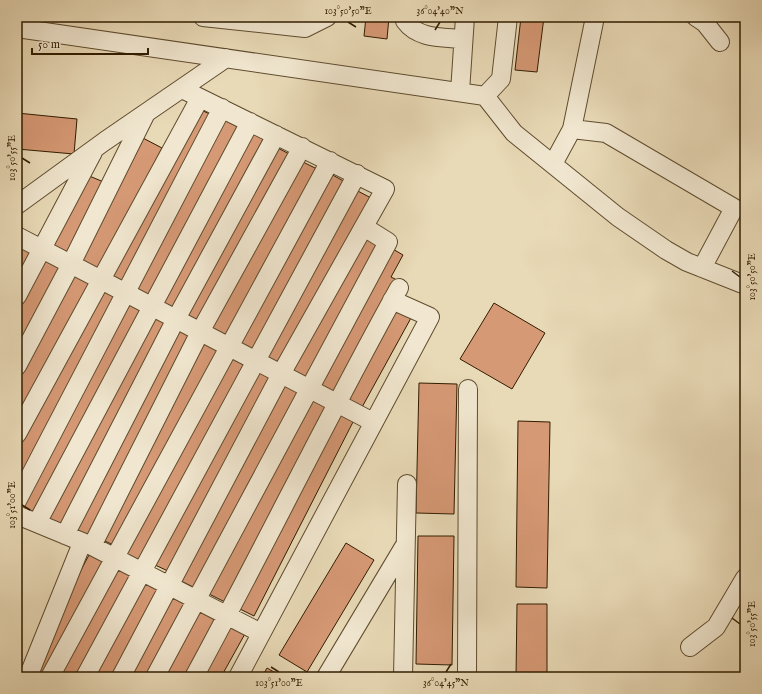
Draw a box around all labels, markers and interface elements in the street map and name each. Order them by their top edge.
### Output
text: 103°50'50"E [324,5,372,18]
text: 36°04'40"N [416,5,464,18]
scale bar [32,30,148,56]
text: 50 m [38,37,60,52]
text: 103°50'55"E [6,135,19,181]
text: 103°50'50"E [746,253,759,301]
text: 103°51'00"E [6,481,19,529]
text: 103°50'55"E [746,601,759,647]
text: 103°51'00"E [255,677,303,690]
text: 36°04'45"N [423,677,469,690]

